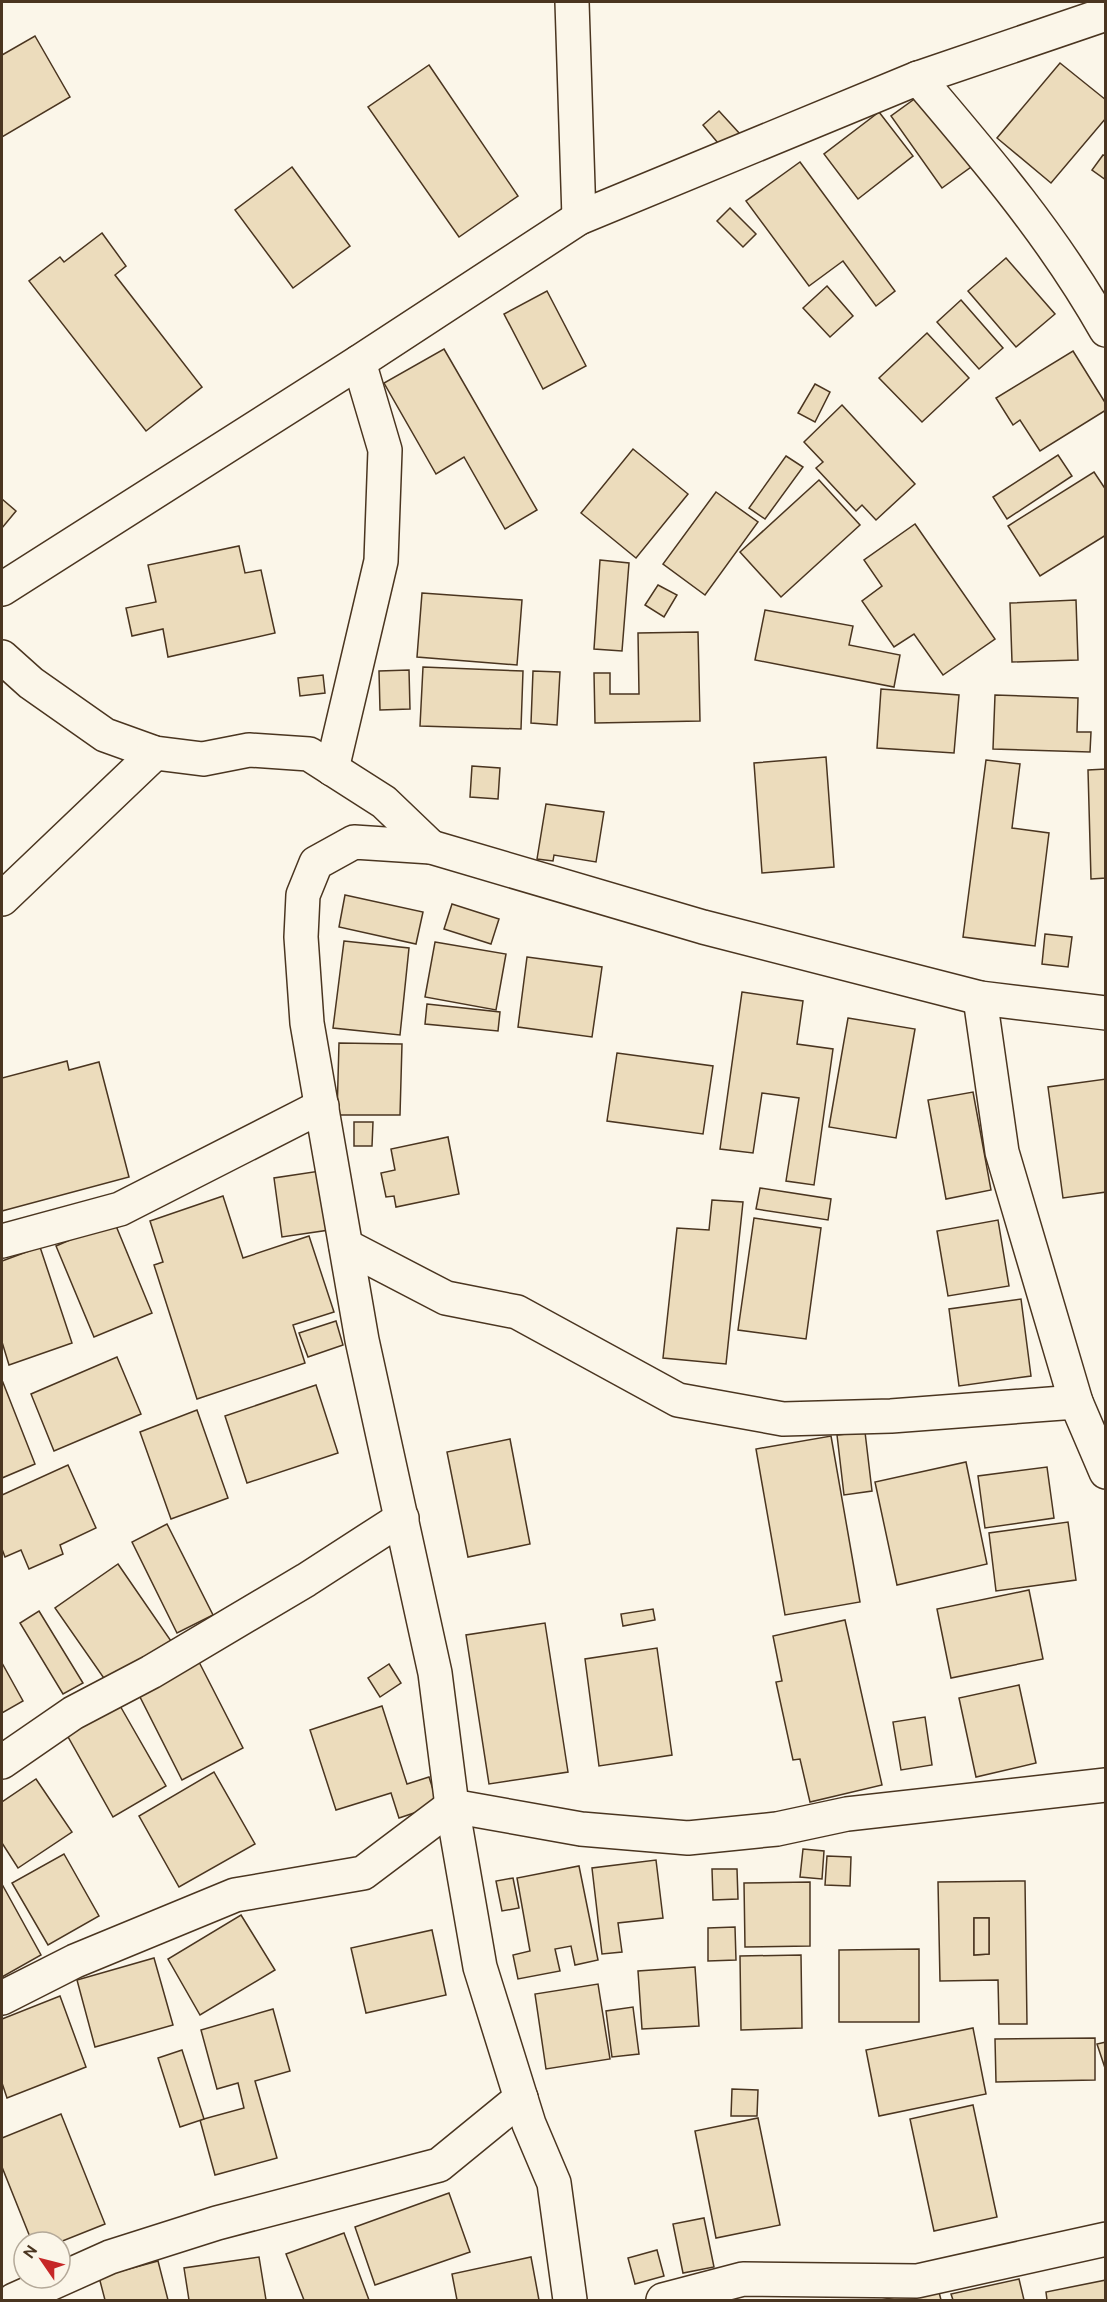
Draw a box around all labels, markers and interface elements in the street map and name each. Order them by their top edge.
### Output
north arrow [12,2230,72,2290]
text: N [19,2241,41,2261]

